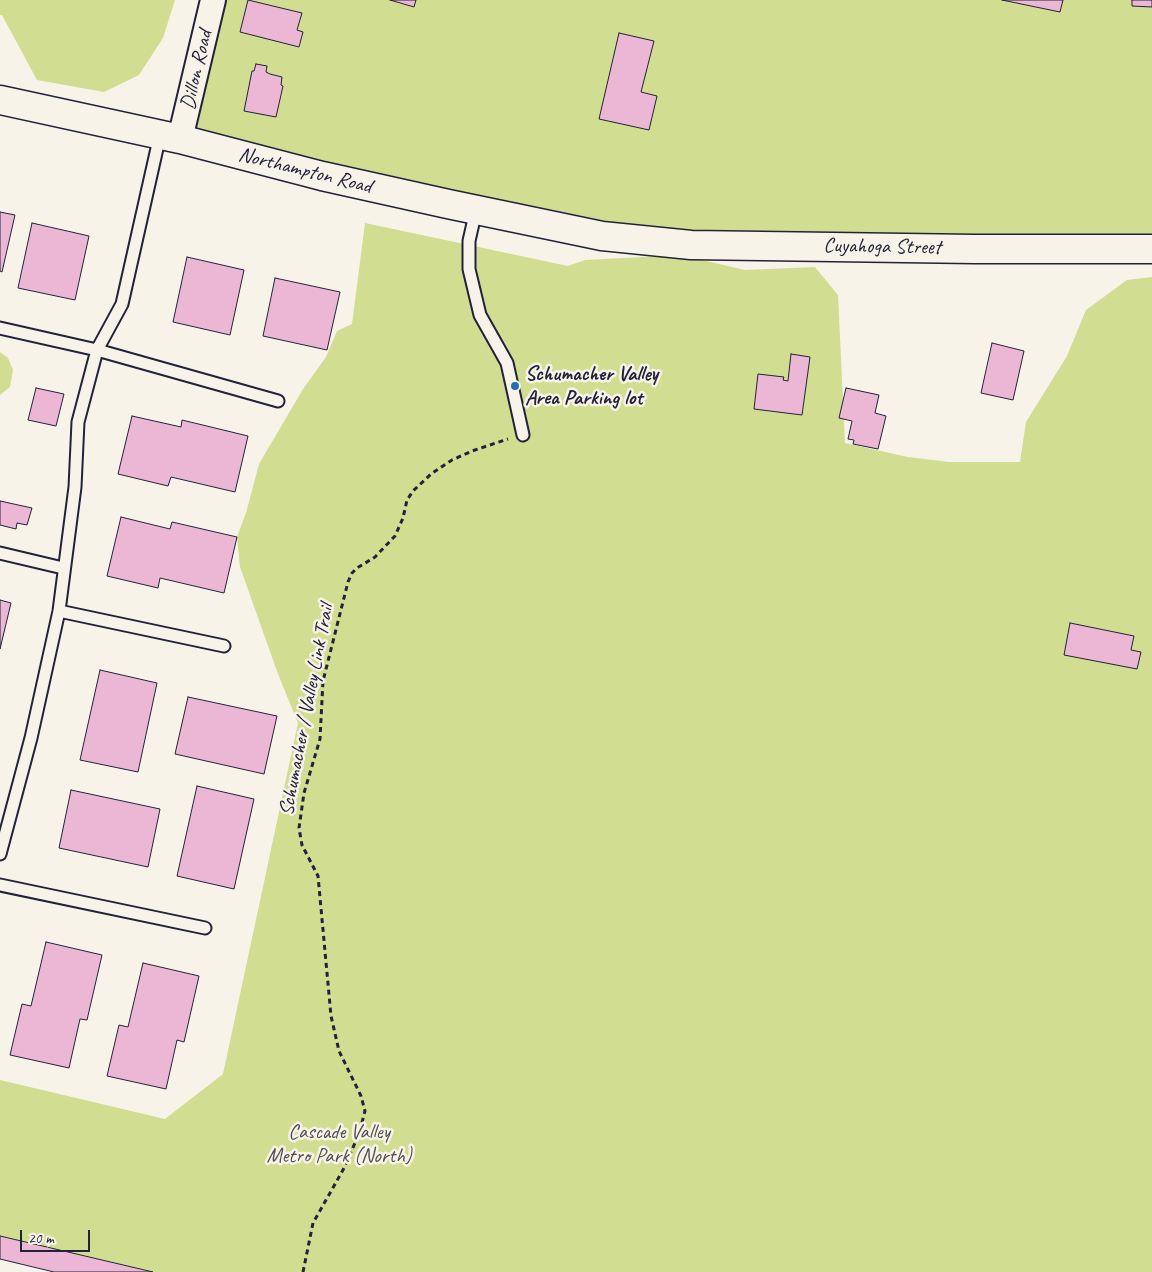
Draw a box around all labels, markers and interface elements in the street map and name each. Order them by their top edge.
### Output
street label: Dillon Road [176,28,218,112]
street label: Northampton Road [236,142,374,200]
street label: Cuyahoga Street [823,233,941,261]
place label: Schumacher Valley Area Parking lot [525,361,658,411]
marker: Schumacher Valley Area Parking lot [509,380,521,392]
street label: Schumacher / Valley Link Trail [274,602,340,818]
park label: Cascade Valley Metro Park (North) [266,1119,412,1169]
scale bar [22,1220,92,1252]
text: 20 m [28,1229,54,1248]

